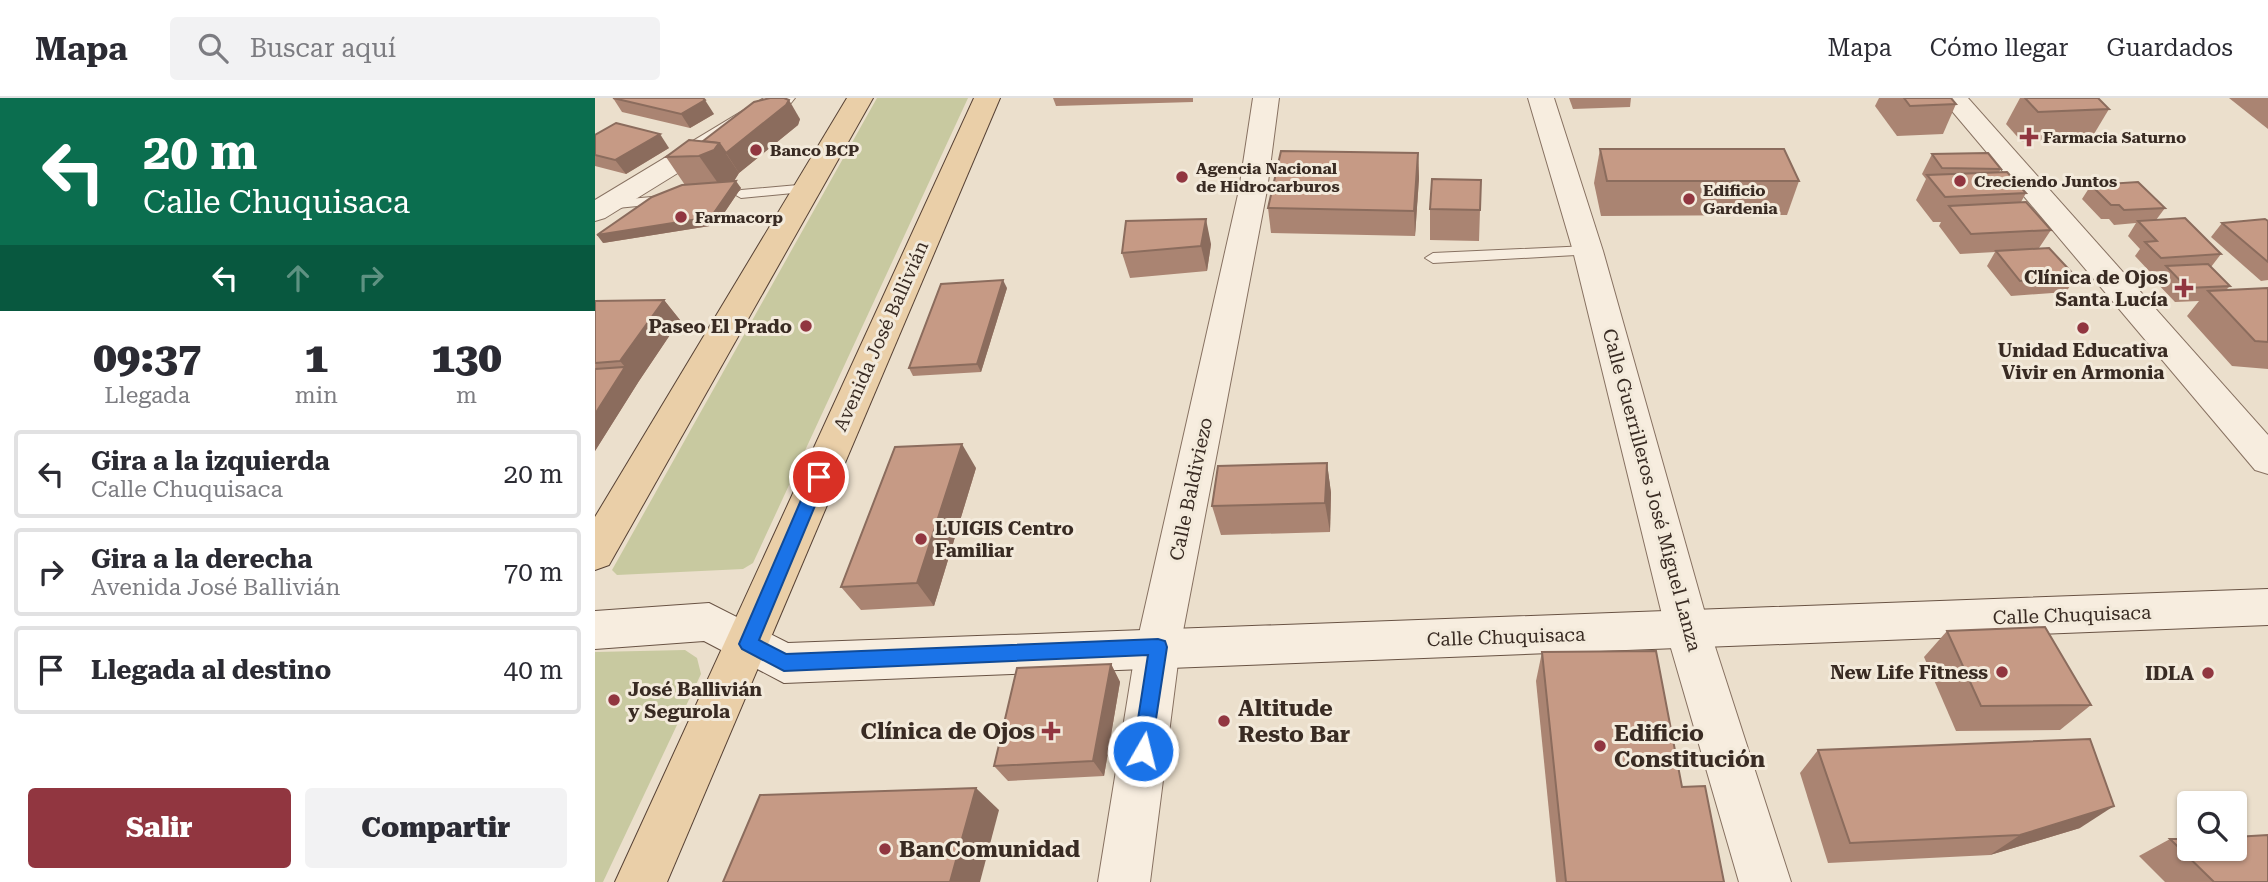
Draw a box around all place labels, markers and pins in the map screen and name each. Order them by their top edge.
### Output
place label: Farmacia Saturno [2043,128,2186,147]
marker: Farmacia Saturno [2021,129,2037,145]
place label: Banco BCP [770,141,859,160]
marker: Banco BCP [748,142,764,158]
place label: Agencia Nacional de Hidrocarburos [1196,159,1340,196]
marker: Agencia Nacional de Hidrocarburos [1174,169,1190,185]
place label: Creciendo Juntos [1974,172,2117,191]
marker: Creciendo Juntos [1952,173,1968,189]
place label: Edificio Gardenia [1703,181,1778,218]
marker: Edificio Gardenia [1681,191,1697,207]
place label: Farmacorp [695,208,783,227]
marker: Farmacorp [673,209,689,225]
place label: Clínica de Ojos Santa Lucía [2024,266,2168,311]
marker: Clínica de Ojos Santa Lucía [2174,278,2194,298]
place label: Paseo El Prado [649,315,792,338]
marker: Paseo El Prado [798,318,814,334]
marker: Unidad Educativa Vivir en Armonia [2075,320,2091,336]
place label: Unidad Educativa Vivir en Armonia [1998,339,2168,384]
pin [789,447,849,507]
place label: LUIGIS Centro Familiar [935,517,1074,562]
marker: LUIGIS Centro Familiar [913,531,929,547]
place label: New Life Fitness [1830,661,1988,684]
place label: IDLA [2145,662,2194,685]
marker: New Life Fitness [1994,664,2010,680]
marker: IDLA [2200,665,2216,681]
place label: José Ballivián y Segurola [628,678,762,723]
marker: José Ballivián y Segurola [606,692,622,708]
place label: Altitude Resto Bar [1238,695,1350,748]
marker: Altitude Resto Bar [1216,713,1232,729]
place label: Clínica de Ojos [861,718,1035,745]
place label: Edificio Constitución [1614,720,1766,773]
marker: Clínica de Ojos [1041,721,1061,741]
marker: Edificio Constitución [1592,738,1608,754]
place label: BanComunidad [899,836,1080,863]
marker: BanComunidad [877,841,893,857]

